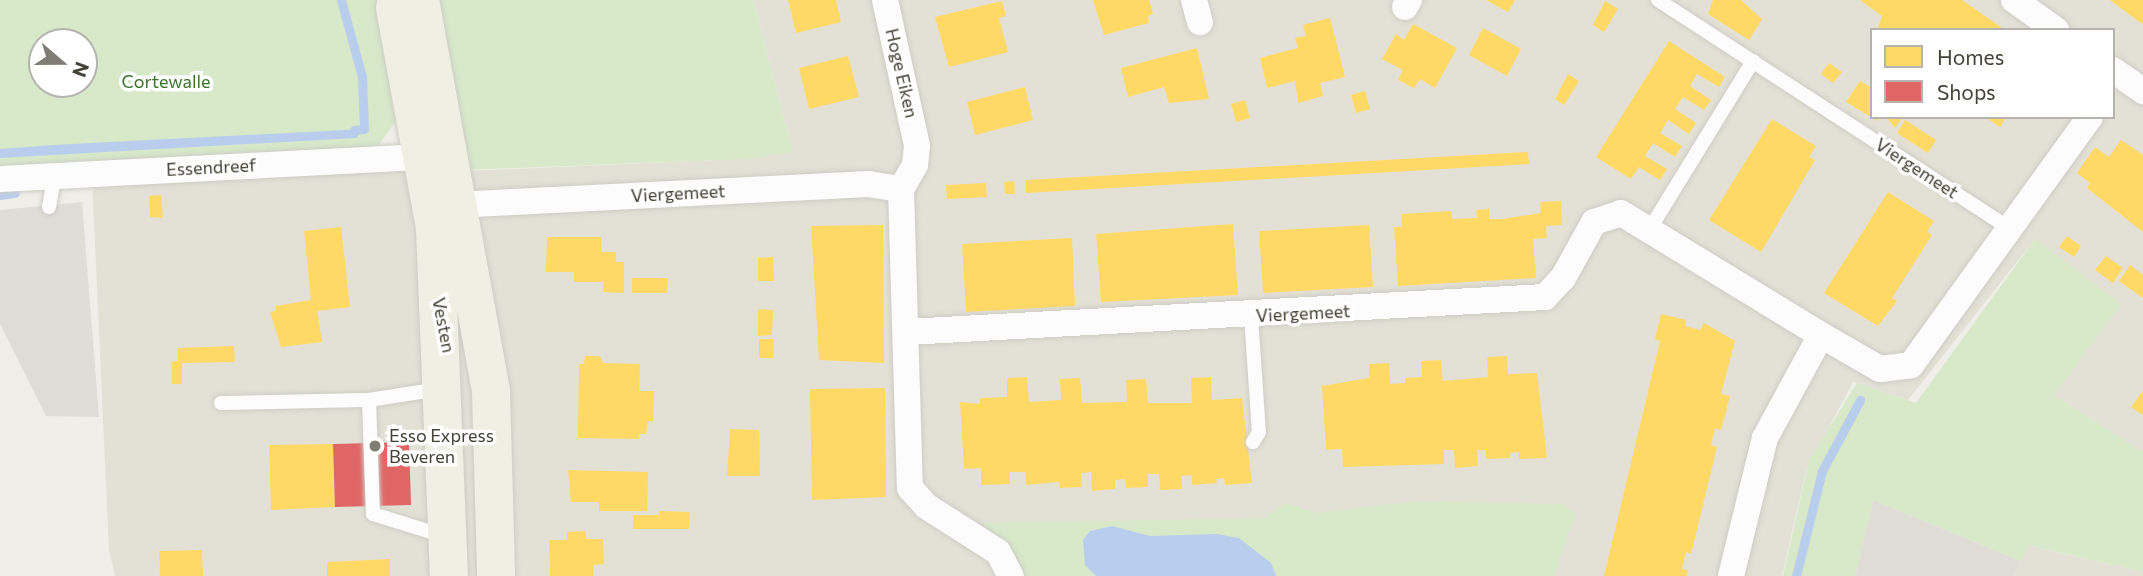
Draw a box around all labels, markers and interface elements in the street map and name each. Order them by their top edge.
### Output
street label: Hoge Eiken [881,26,923,120]
north arrow [28,28,98,98]
legend [1870,28,2115,119]
text: Homes [1937,44,2004,69]
text: N [68,59,95,80]
park label: Cortewalle [121,70,211,92]
text: Shops [1937,79,1996,104]
street label: Viergemeet [1871,133,1963,203]
street label: Essendreef [165,154,257,180]
street label: Viergemeet [630,180,726,206]
street label: Vesten [428,296,460,354]
street label: Viergemeet [1255,300,1351,326]
place label: Esso Express Beveren [389,425,494,467]
marker: Esso Express Beveren [367,438,383,454]

